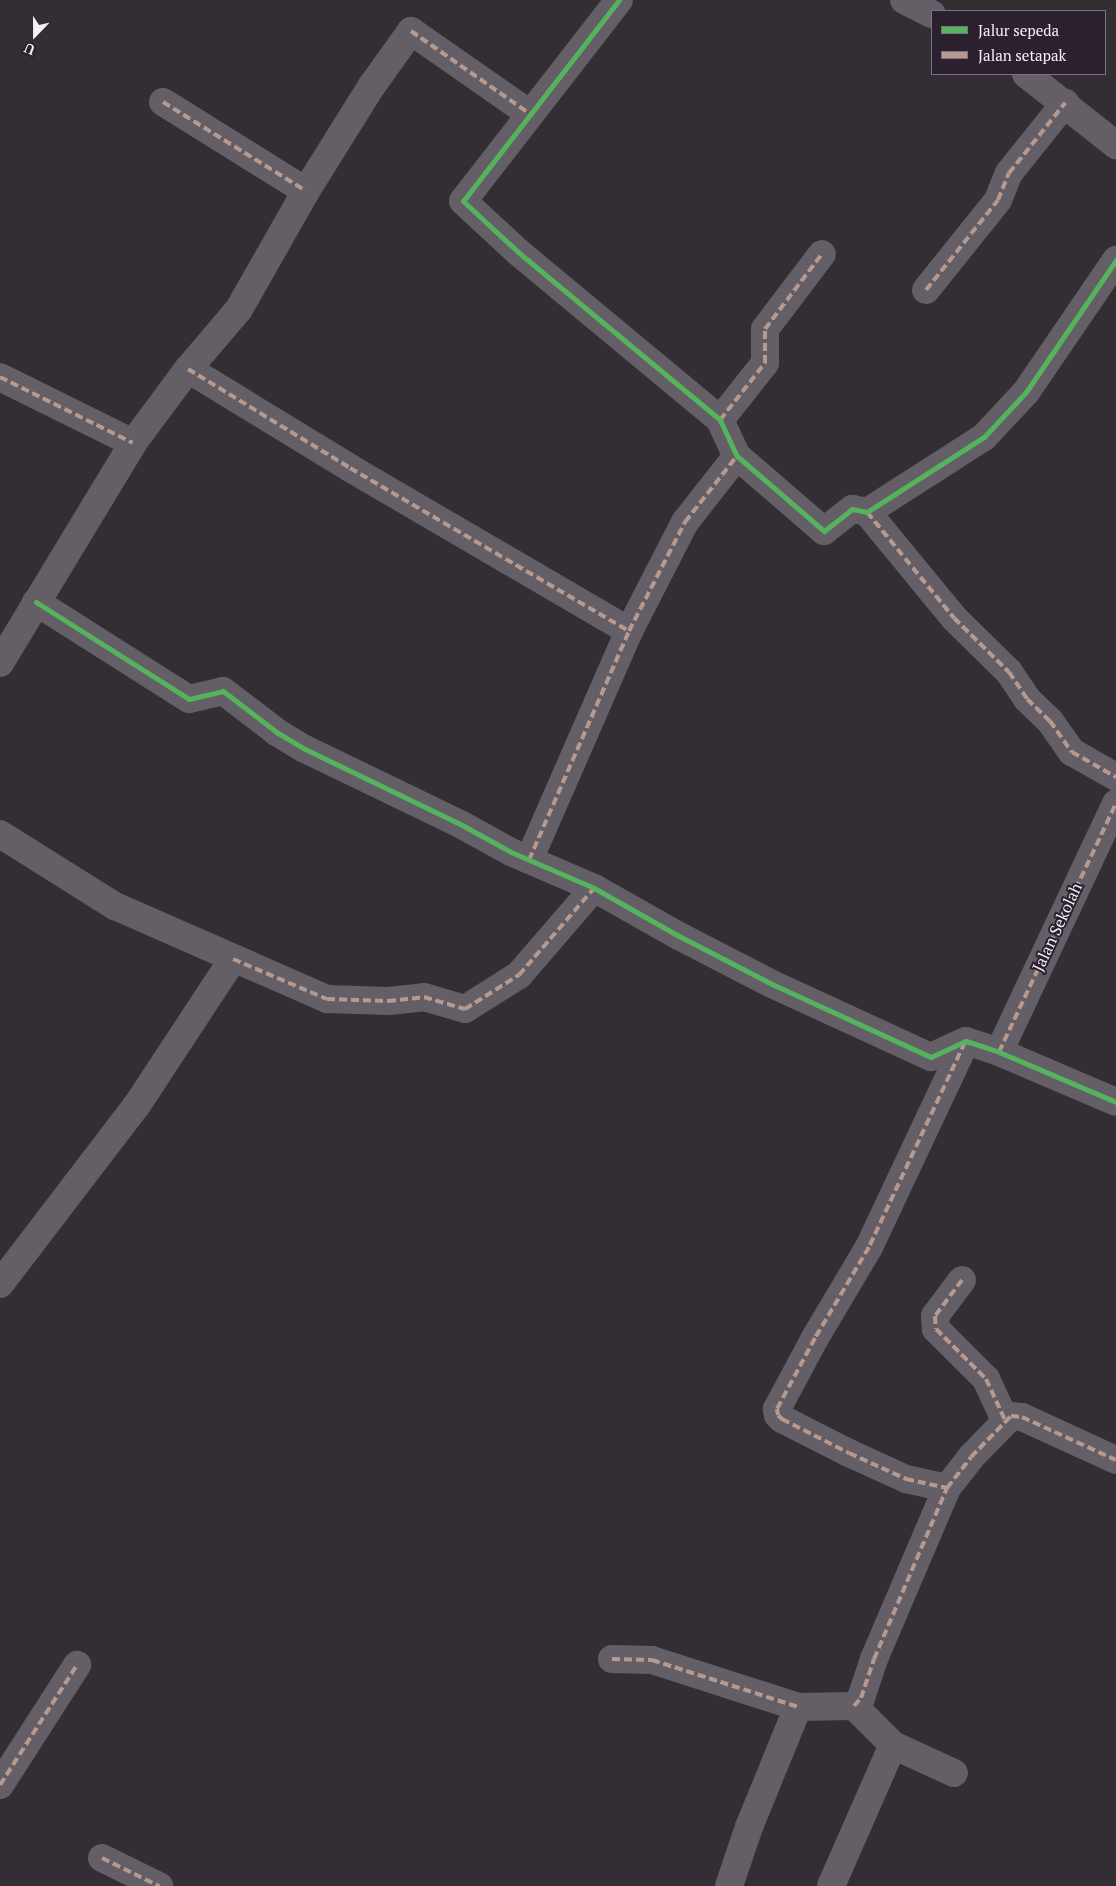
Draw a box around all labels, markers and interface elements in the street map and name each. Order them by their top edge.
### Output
north arrow [10,10,60,60]
legend [931,10,1106,75]
text: Jalur sepeda [978,20,1059,40]
text: U [21,39,37,60]
text: Jalan setapak [978,45,1066,65]
street label: Jalan Sekolah [1028,880,1086,974]

